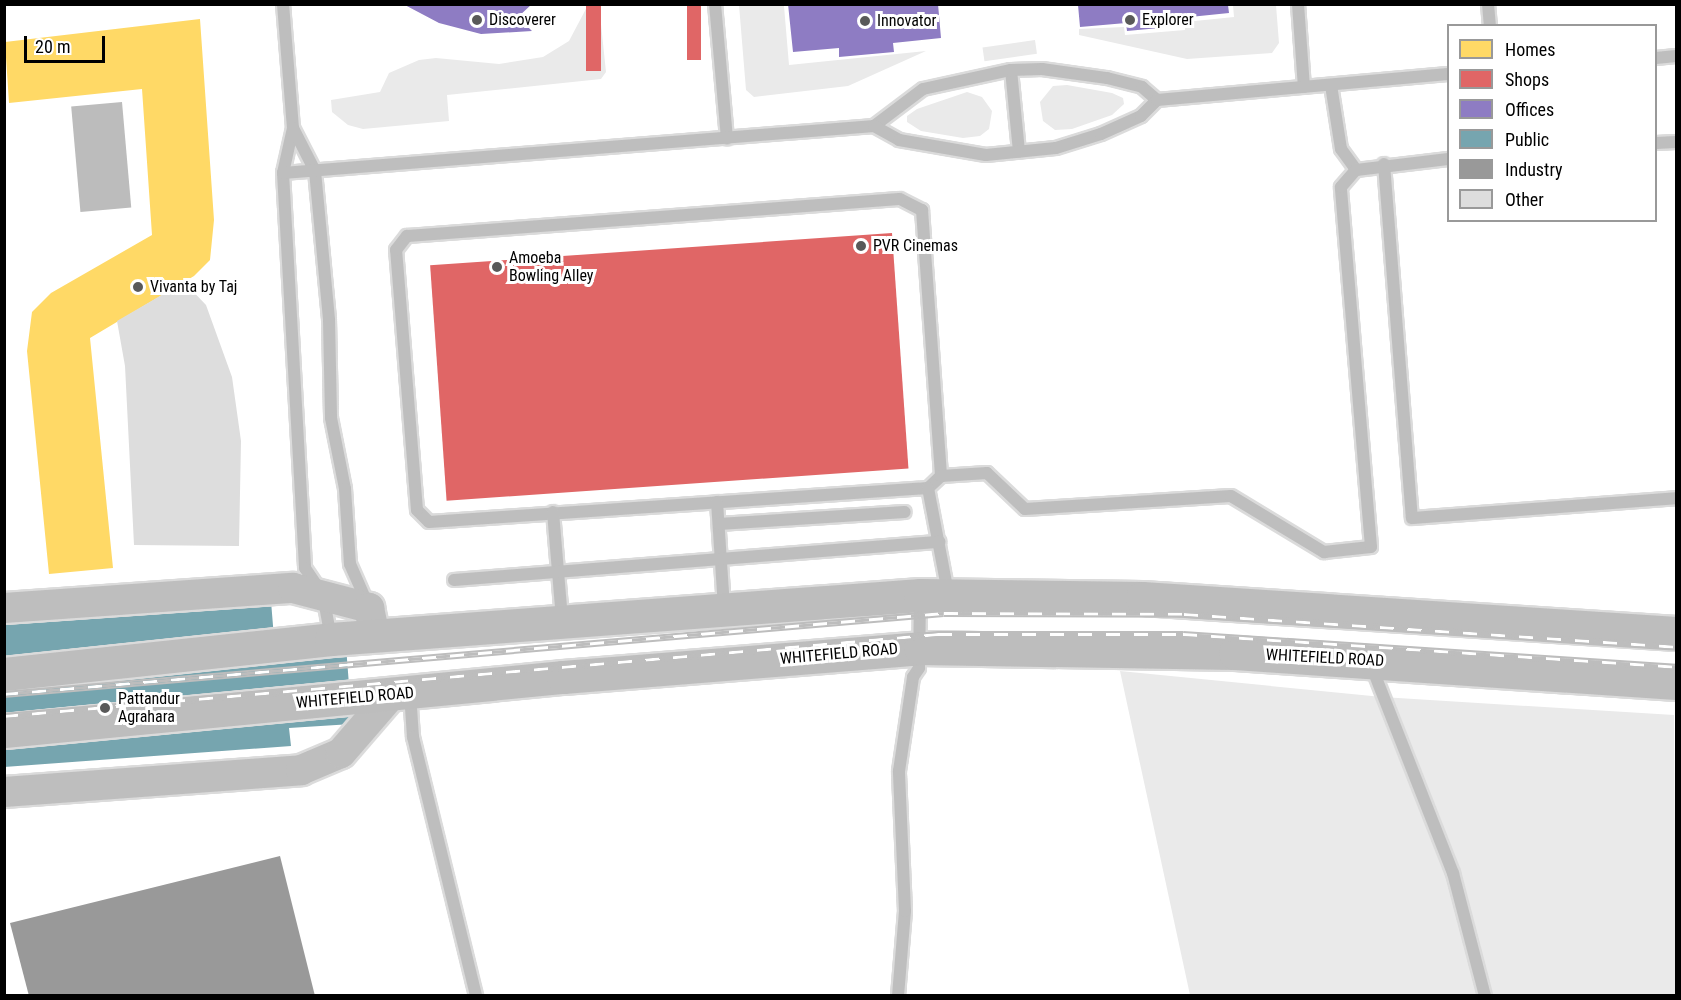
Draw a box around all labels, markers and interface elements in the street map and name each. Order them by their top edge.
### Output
place label: Discoverer [489,10,556,30]
place label: Explorer [1142,10,1194,30]
place label: Innovator [877,11,936,31]
marker: Discoverer [470,13,484,27]
marker: Explorer [1123,13,1137,27]
marker: Innovator [858,14,872,28]
scale bar [27,24,108,62]
legend [1447,24,1657,222]
text: 20 m [35,36,70,57]
text: Homes [1505,39,1555,60]
text: Shops [1505,69,1549,90]
text: Offices [1505,99,1554,120]
text: Public [1505,129,1549,150]
text: Industry [1505,159,1563,180]
text: Other [1505,189,1544,210]
place label: PVR Cinemas [873,236,958,256]
marker: PVR Cinemas [854,239,868,253]
place label: Amoeba Bowling Alley [509,248,593,286]
marker: Amoeba Bowling Alley [490,260,504,274]
place label: Vivanta by Taj [150,277,238,297]
marker: Vivanta by Taj [131,280,145,294]
street label: WHITEFIELD ROAD [779,639,899,669]
street label: WHITEFIELD ROAD [1265,645,1385,671]
street label: WHITEFIELD ROAD [295,683,415,713]
place label: Pattandur Agrahara [118,689,180,727]
marker: Pattandur Agrahara [96,699,114,717]

